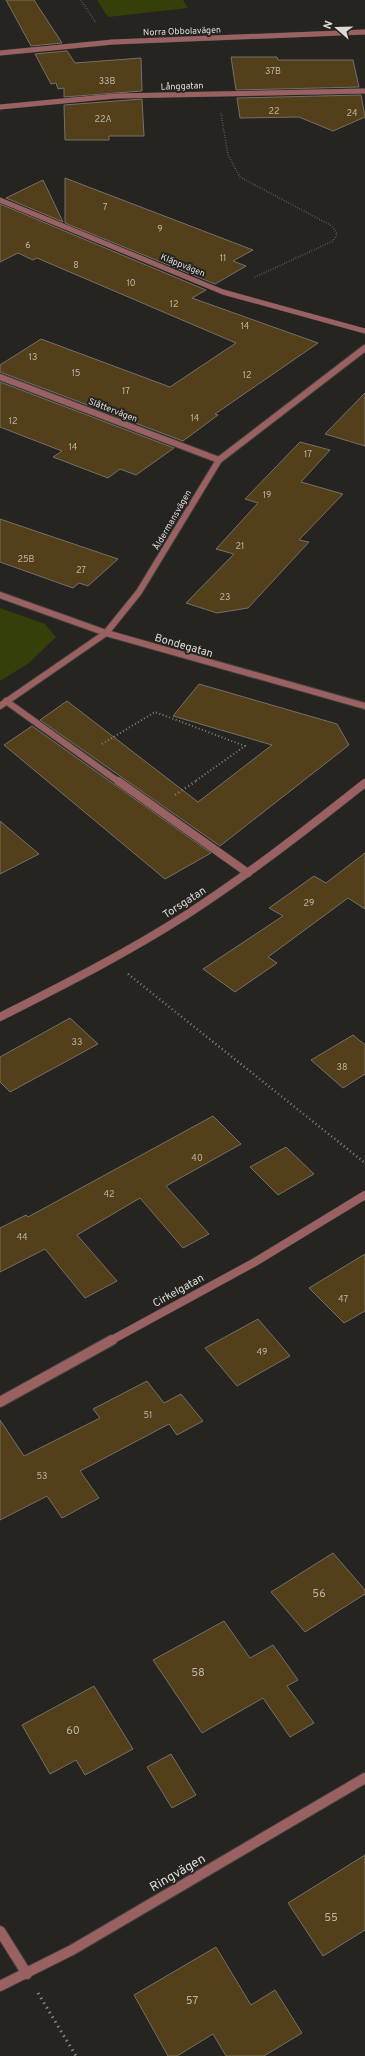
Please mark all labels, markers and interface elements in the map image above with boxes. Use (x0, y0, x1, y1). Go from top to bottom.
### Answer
north arrow (317, 8, 357, 48)
text: N (321, 19, 336, 31)
street label: Norra Obbolavägen (143, 25, 221, 38)
house number: 37B (265, 66, 281, 77)
house number: 33B (99, 76, 115, 87)
street label: Långgatan (160, 80, 204, 93)
house number: 22 (268, 106, 280, 117)
house number: 24 (346, 108, 358, 119)
house number: 22A (94, 114, 112, 125)
house number: 7 (103, 202, 108, 213)
house number: 9 (157, 224, 163, 235)
house number: 6 (25, 240, 31, 251)
street label: Kläppvägen (159, 252, 207, 279)
house number: 11 (220, 253, 226, 264)
house number: 8 (73, 260, 79, 271)
house number: 10 (126, 278, 136, 289)
house number: 12 (170, 299, 178, 310)
house number: 14 (241, 321, 250, 332)
house number: 13 (29, 352, 37, 363)
house number: 15 (72, 368, 80, 379)
house number: 12 (243, 370, 251, 381)
house number: 17 (122, 386, 130, 397)
street label: Slåttervägen (87, 396, 139, 425)
house number: 14 (191, 413, 200, 424)
house number: 12 (9, 416, 17, 427)
house number: 14 (69, 442, 78, 453)
house number: 17 (304, 449, 312, 460)
street label: Åldermansvägen (151, 488, 194, 552)
house number: 19 (263, 490, 271, 501)
house number: 21 (236, 541, 244, 552)
house number: 25B (17, 554, 35, 565)
house number: 27 (76, 565, 86, 576)
house number: 23 (220, 592, 230, 603)
street label: Bondegatan (153, 631, 215, 661)
street label: Torsgatan (160, 884, 209, 922)
house number: 29 (304, 898, 314, 909)
house number: 33 (72, 1037, 82, 1048)
house number: 38 (337, 1062, 347, 1073)
house number: 40 (191, 1153, 203, 1164)
house number: 42 (103, 1189, 115, 1200)
house number: 44 (16, 1232, 28, 1243)
street label: Cirkelgatan (150, 1271, 207, 1311)
house number: 47 (338, 1294, 348, 1305)
house number: 49 (257, 1347, 267, 1358)
house number: 51 (144, 1410, 152, 1421)
house number: 53 (36, 1471, 48, 1482)
house number: 56 (312, 1587, 326, 1601)
house number: 58 (191, 1666, 205, 1680)
house number: 60 (66, 1724, 80, 1738)
street label: Ringvägen (147, 1851, 209, 1896)
house number: 55 (324, 1911, 338, 1925)
house number: 57 (186, 1994, 198, 2008)

